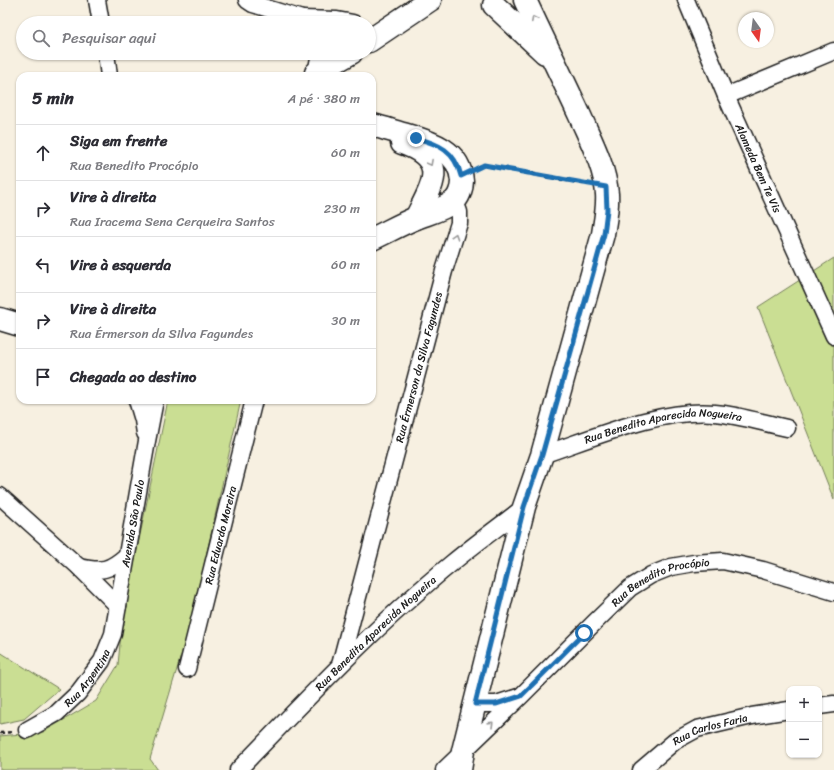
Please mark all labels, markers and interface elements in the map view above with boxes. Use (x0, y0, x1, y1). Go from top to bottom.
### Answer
north arrow (738, 12, 774, 48)
one-way arrow (531, 15, 539, 23)
search box (16, 16, 376, 60)
text: Pesquisar aqui (62, 25, 156, 51)
icon: search (30, 27, 52, 49)
text: 5 min (32, 83, 74, 113)
text: A pé · 380 m (288, 87, 360, 110)
street label: Alameda Bem Te Vis (729, 120, 787, 217)
text: Siga em frente (70, 128, 167, 154)
route end (407, 129, 425, 147)
text: 60 m (331, 141, 360, 164)
icon: ahead (32, 142, 54, 164)
text: Rua Benedito Procópio (70, 154, 198, 177)
one-way arrow (425, 159, 433, 166)
text: Vire à direita (70, 184, 156, 210)
text: 230 m (324, 197, 360, 220)
icon: right (32, 198, 54, 220)
text: Rua Iracema Sena Cerqueira Santos (70, 210, 275, 233)
one-way arrow (450, 233, 459, 240)
text: Vire à esquerda (70, 252, 171, 278)
text: 60 m (331, 253, 360, 276)
icon: left (32, 254, 54, 276)
street label: Rua Érmerson da Silva Fagundes (390, 289, 448, 445)
text: Vire à direita (70, 296, 156, 322)
text: 30 m (331, 309, 360, 332)
icon: right (32, 310, 54, 332)
text: Rua Érmerson da Silva Fagundes (70, 322, 253, 345)
text: Chegada ao destino (70, 364, 196, 390)
icon: arrive (32, 366, 54, 388)
street label: Rua Benedito Aparecida Nogueira (582, 403, 744, 449)
street label: Avenida São Paulo (116, 478, 150, 570)
street label: Rua Eduardo Moreira (199, 484, 242, 586)
street label: Rua Benedito Procópio (607, 553, 711, 612)
street label: Rua Benedita Aparecida Nogueira (310, 571, 441, 696)
route start (575, 624, 593, 642)
street label: Rua Argentina (60, 646, 116, 712)
map controls (786, 686, 822, 758)
button: + (786, 686, 822, 722)
street label: Rua Carlos Faria (669, 708, 750, 751)
one-way arrow (486, 722, 494, 729)
button: − (786, 722, 822, 758)

